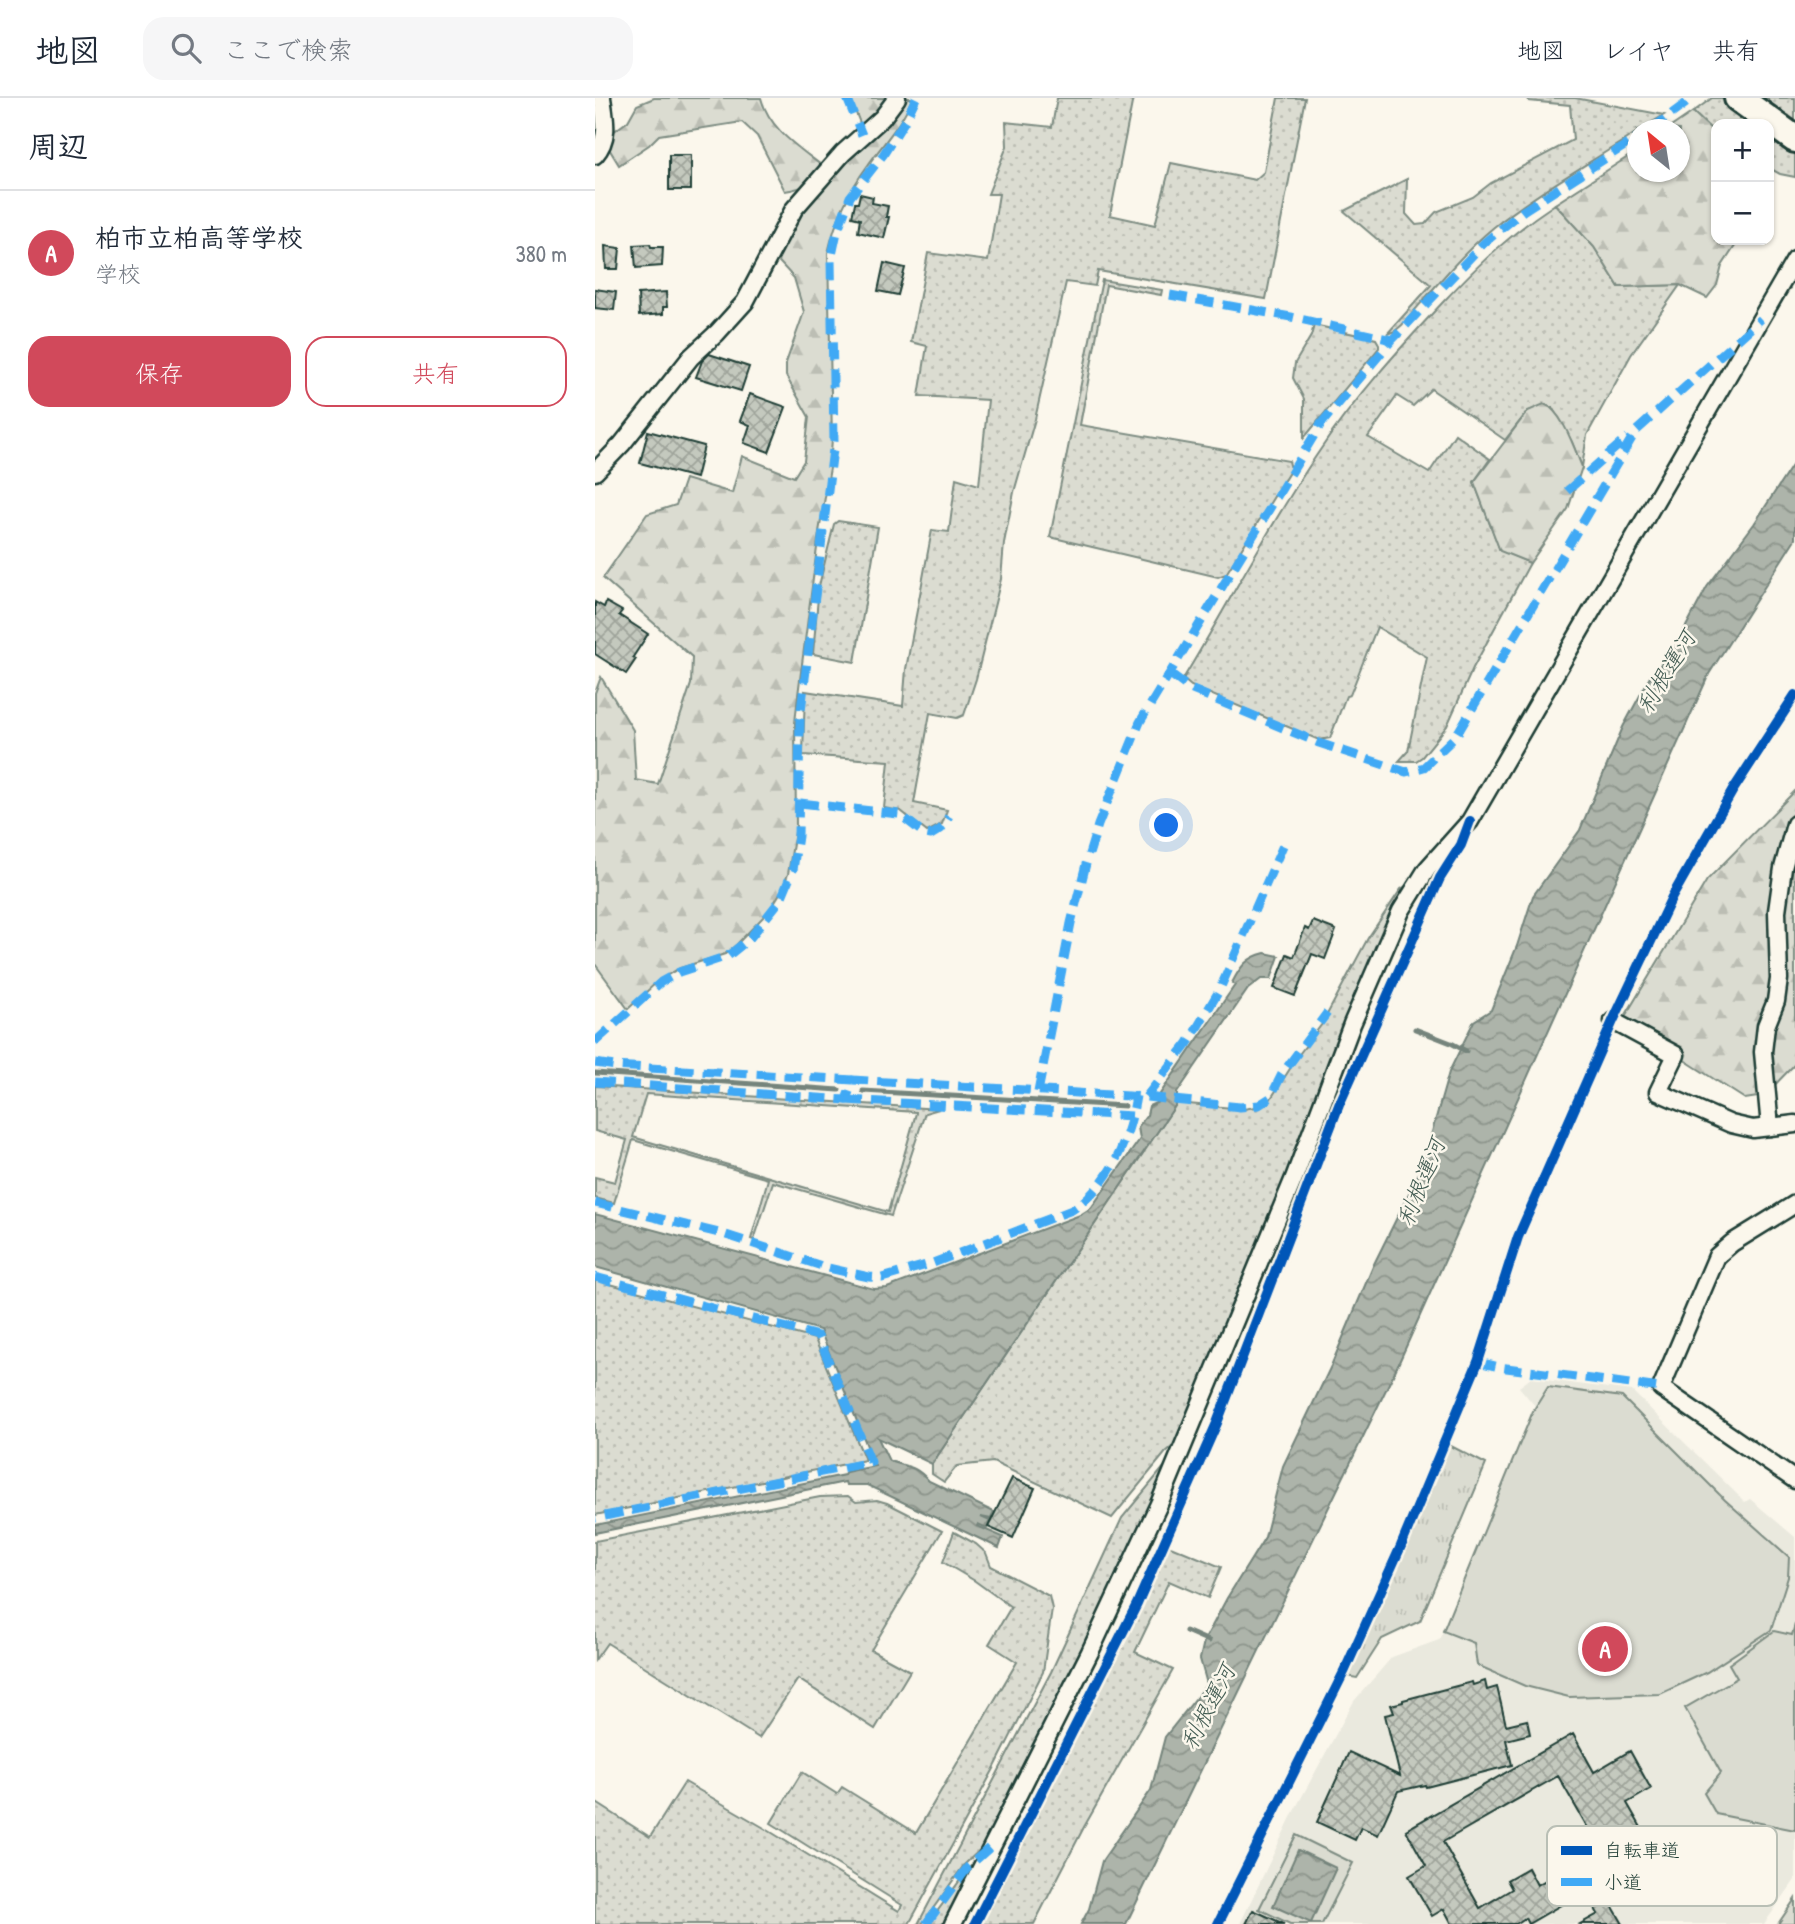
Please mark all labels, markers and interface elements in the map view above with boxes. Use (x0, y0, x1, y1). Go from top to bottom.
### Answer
search box (143, 17, 633, 80)
text: 地図 (35, 28, 101, 72)
icon: search (167, 29, 205, 67)
text: ここで検索 (223, 32, 353, 67)
text: 地図 (1517, 34, 1565, 66)
text: レイヤ (1603, 34, 1674, 66)
text: 共有 (1712, 34, 1760, 66)
north arrow (1627, 119, 1690, 182)
map controls (1711, 119, 1774, 245)
button: + (1711, 119, 1774, 182)
text: 周辺 (28, 126, 88, 166)
button: − (1711, 182, 1774, 245)
text: 柏市立柏高等学校 (95, 220, 303, 255)
text: A (45, 238, 57, 269)
text: 380 m (516, 238, 567, 269)
text: 学校 (95, 258, 141, 289)
button: 保存 (28, 336, 291, 407)
button: 共有 (305, 336, 567, 407)
water label: 利根運河 (1629, 622, 1704, 719)
your location (1149, 808, 1183, 842)
water label: 利根運河 (1389, 1131, 1453, 1230)
pin: A (1582, 1623, 1628, 1675)
water label: 利根運河 (1173, 1656, 1244, 1755)
legend (1547, 1826, 1777, 1906)
text: 自転車道 (1604, 1837, 1680, 1863)
text: 小道 (1604, 1869, 1642, 1895)

